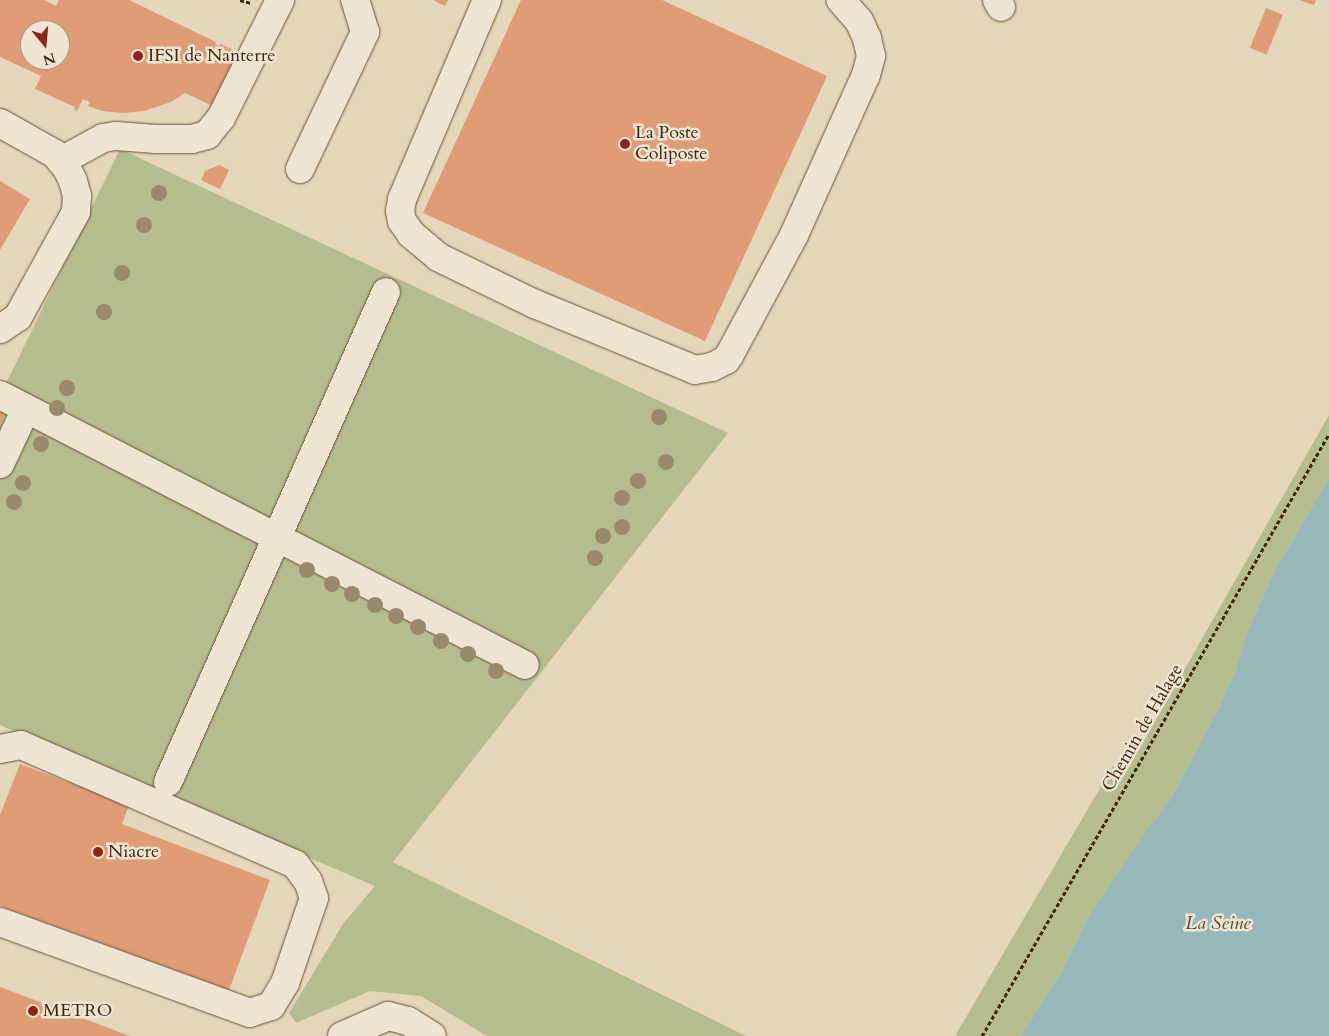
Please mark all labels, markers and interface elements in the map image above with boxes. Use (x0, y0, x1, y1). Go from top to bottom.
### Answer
north arrow (20, 20, 70, 70)
place label: IFSI de Nanterre (148, 45, 276, 67)
text: N (41, 48, 58, 70)
marker: IFSI de Nanterre (132, 50, 144, 62)
place label: La Poste Coliposte (635, 123, 707, 166)
marker: La Poste Coliposte (619, 138, 631, 150)
street label: Chemin de Halage (1098, 661, 1188, 795)
place label: Niacre (108, 841, 159, 863)
marker: Niacre (92, 846, 104, 858)
water label: La Seine (1185, 913, 1251, 935)
place label: METRO (43, 1000, 112, 1022)
marker: METRO (27, 1005, 39, 1017)

